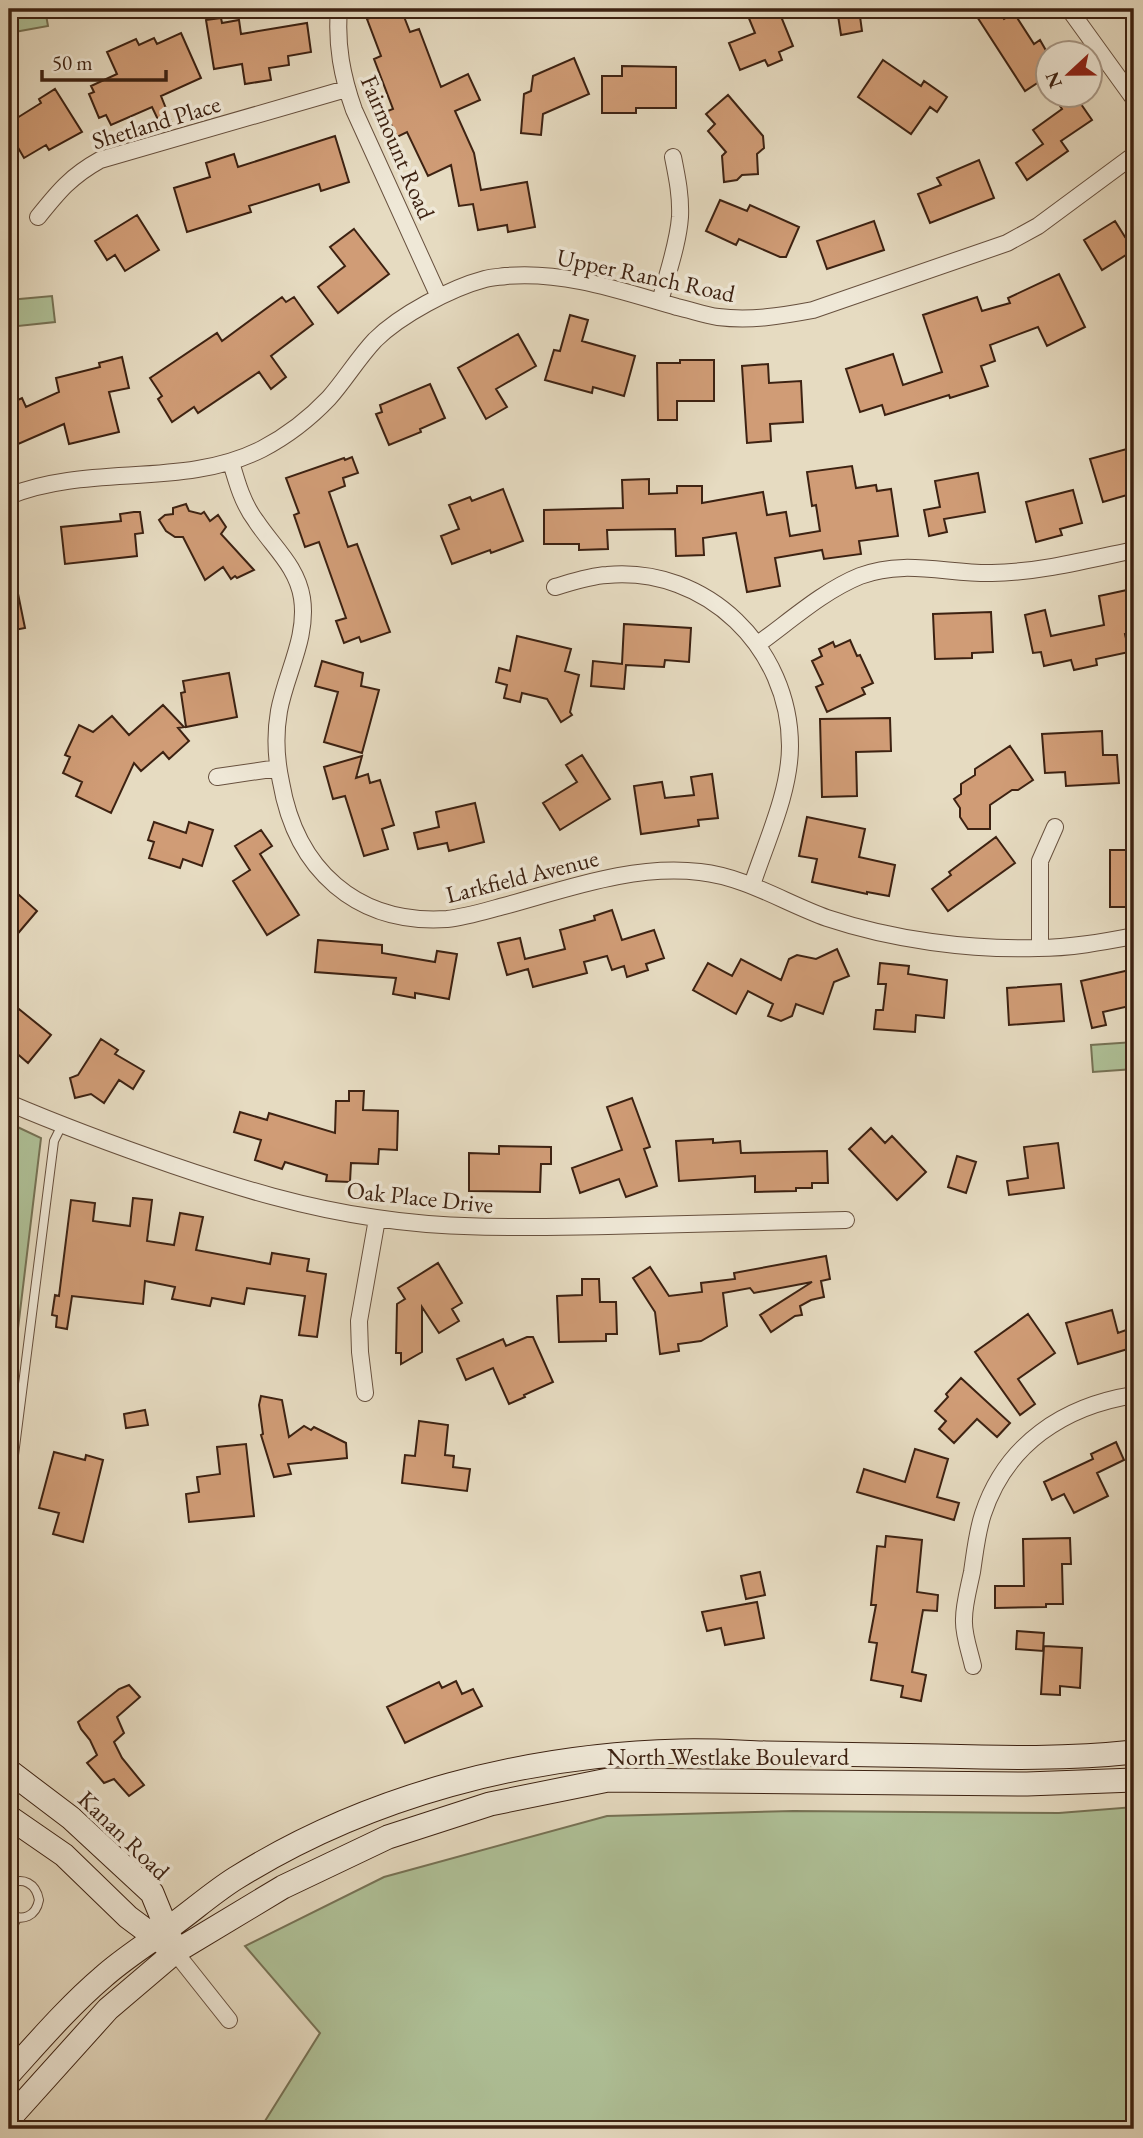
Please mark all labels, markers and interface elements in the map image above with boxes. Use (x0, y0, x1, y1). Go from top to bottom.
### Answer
scale bar (42, 38, 166, 82)
north arrow (1034, 38, 1104, 108)
text: 50 m (52, 49, 93, 76)
text: N (1039, 68, 1068, 92)
street label: Fairmount Road (354, 70, 443, 224)
street label: Shetland Place (88, 88, 224, 156)
street label: Upper Ranch Road (554, 241, 739, 309)
street label: Larkfield Avenue (442, 842, 602, 910)
street label: Oak Place Drive (345, 1174, 495, 1220)
street label: North Westlake Boulevard (607, 1741, 850, 1772)
street label: Kanan Road (72, 1784, 177, 1887)

